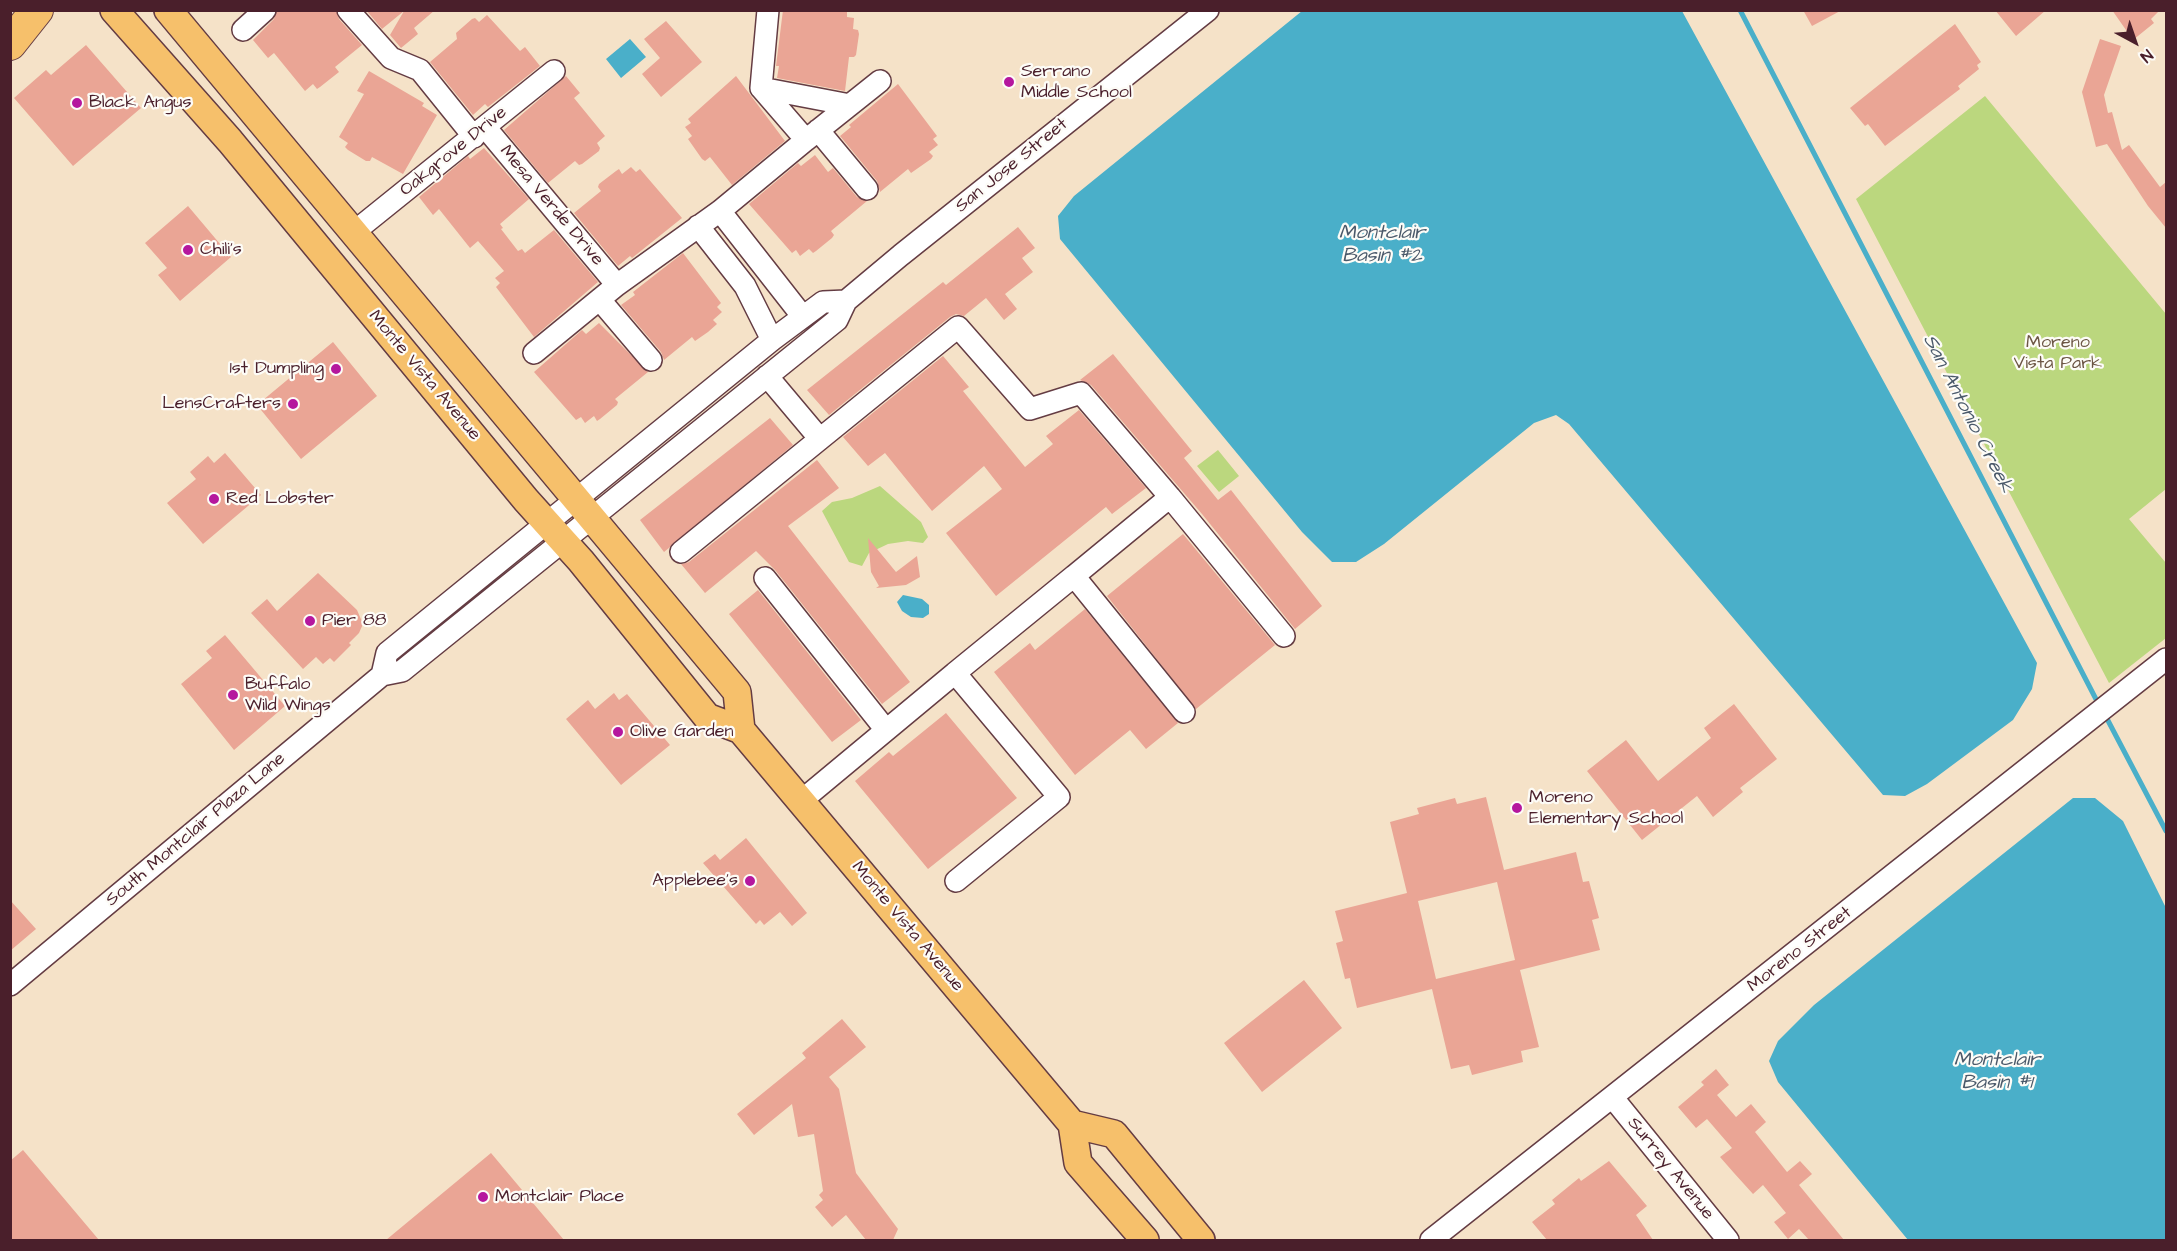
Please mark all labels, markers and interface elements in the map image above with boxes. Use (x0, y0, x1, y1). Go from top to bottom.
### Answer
north arrow (2105, 12, 2165, 72)
text: N (2136, 44, 2157, 67)
place label: Serrano Middle School (1021, 61, 1132, 104)
marker: Serrano Middle School (1002, 75, 1016, 89)
place label: Black Angus (89, 92, 191, 114)
marker: Black Angus (70, 96, 84, 110)
street label: Oakgrove Drive (396, 102, 512, 202)
street label: San Jose Street (952, 114, 1072, 218)
street label: Mesa Verde Drive (494, 141, 608, 271)
water label: Montclair Basin #2 (1339, 222, 1425, 269)
place label: Chili's (200, 239, 242, 261)
marker: Chili's (181, 243, 195, 257)
street label: Monte Vista Avenue (363, 306, 485, 446)
water label: San Antonio Creek (1917, 331, 2017, 497)
park label: Moreno Vista Park (2014, 332, 2102, 374)
place label: 1st Dumpling (230, 358, 324, 380)
marker: 1st Dumpling (329, 362, 343, 376)
place label: LensCrafters (162, 393, 281, 415)
marker: LensCrafters (286, 397, 300, 411)
place label: Red Lobster (226, 488, 334, 510)
marker: Red Lobster (207, 492, 221, 506)
place label: Pier 88 (322, 610, 386, 632)
marker: Pier 88 (303, 614, 317, 628)
place label: Buffalo Wild Wings (245, 674, 331, 716)
marker: Buffalo Wild Wings (226, 688, 240, 702)
place label: Olive Garden (630, 721, 733, 743)
marker: Olive Garden (611, 725, 625, 739)
street label: South Montclair Plaza Lane (102, 748, 290, 912)
place label: Moreno Elementary School (1529, 787, 1683, 830)
marker: Moreno Elementary School (1510, 801, 1524, 815)
street label: Monte Vista Avenue (846, 857, 968, 997)
place label: Applebee's (652, 870, 738, 892)
marker: Applebee's (743, 874, 757, 888)
street label: Moreno Street (1743, 903, 1857, 997)
water label: Montclair Basin #1 (1954, 1049, 2040, 1096)
street label: Surrey Avenue (1622, 1113, 1718, 1225)
place label: Montclair Place (495, 1186, 624, 1208)
marker: Montclair Place (476, 1190, 490, 1204)

